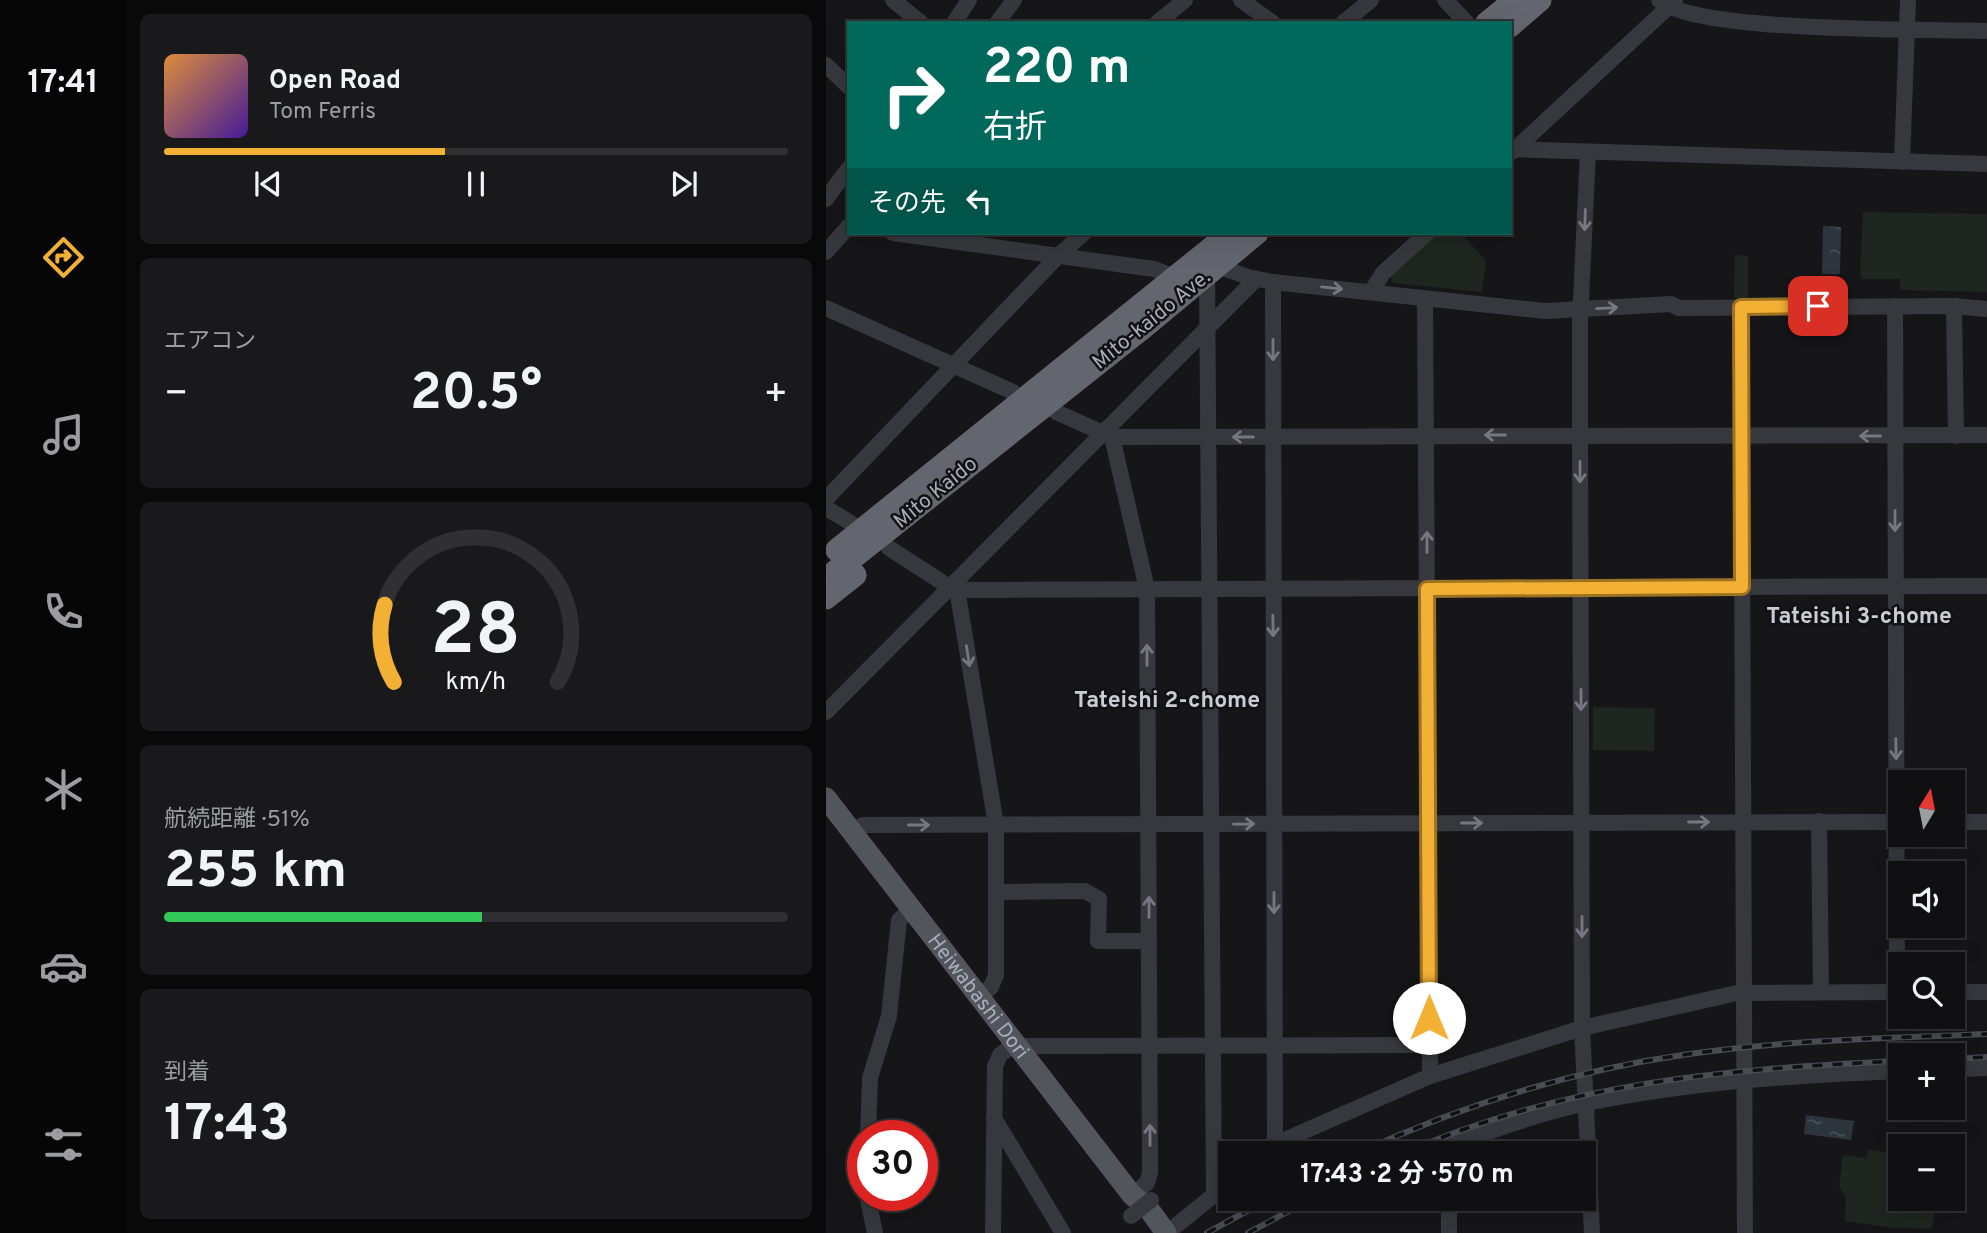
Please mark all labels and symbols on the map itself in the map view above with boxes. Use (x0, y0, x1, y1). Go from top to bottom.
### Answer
one-way arrow (1578, 208, 1591, 231)
street label: Mito-kaido Ave. (1087, 264, 1217, 376)
pin (1788, 276, 1848, 336)
one-way arrow (1320, 282, 1343, 295)
one-way arrow (1595, 301, 1618, 314)
one-way arrow (1266, 338, 1280, 361)
one-way arrow (1484, 428, 1507, 442)
one-way arrow (1859, 429, 1882, 443)
one-way arrow (1232, 430, 1255, 443)
street label: Mito Kaido (889, 451, 983, 535)
one-way arrow (1573, 460, 1587, 483)
one-way arrow (1888, 509, 1902, 532)
one-way arrow (1420, 531, 1434, 554)
district label: Tateishi 3-chome (1766, 603, 1952, 632)
one-way arrow (1266, 615, 1280, 638)
one-way arrow (962, 644, 975, 667)
one-way arrow (1140, 644, 1154, 667)
district label: Tateishi 2-chome (1074, 687, 1260, 716)
one-way arrow (1574, 688, 1588, 711)
one-way arrow (1889, 737, 1903, 760)
north arrow (1888, 770, 1965, 847)
one-way arrow (1460, 816, 1483, 830)
one-way arrow (1688, 816, 1711, 829)
one-way arrow (1233, 817, 1256, 831)
one-way arrow (907, 818, 930, 832)
one-way arrow (1267, 891, 1281, 914)
one-way arrow (1142, 896, 1156, 919)
one-way arrow (1575, 915, 1589, 938)
street label: Heiwabashi Dori (920, 929, 1034, 1065)
position arrow (1392, 981, 1466, 1055)
speed limit sign: 30 (847, 1120, 938, 1211)
one-way arrow (1143, 1123, 1157, 1146)

